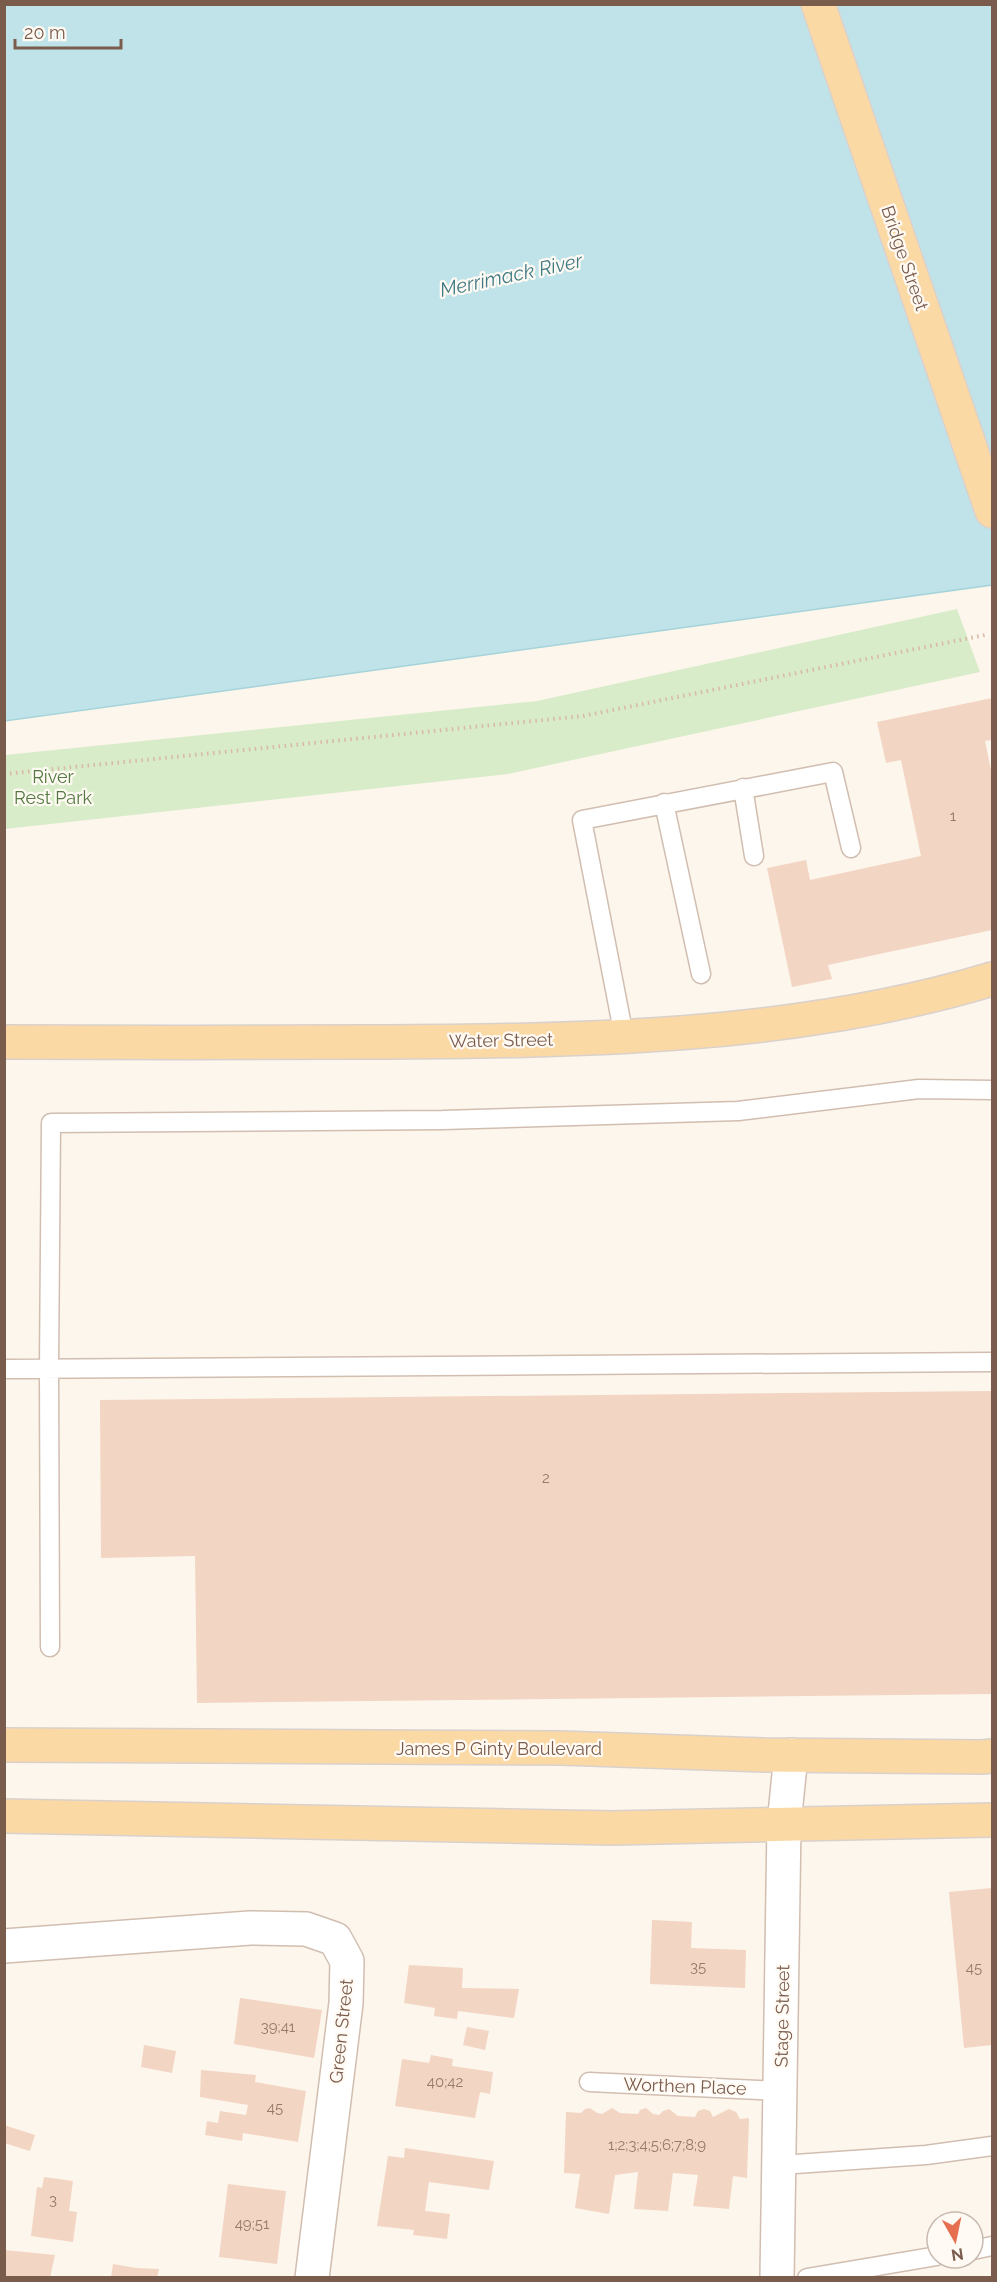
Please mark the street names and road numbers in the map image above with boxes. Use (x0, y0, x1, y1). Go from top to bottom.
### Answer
street label: Bridge Street (877, 203, 933, 313)
street label: Water Street (449, 1029, 553, 1051)
street label: James P Ginty Boulevard (396, 1738, 602, 1759)
street label: Stage Street (771, 1964, 793, 2068)
street label: Green Street (325, 1978, 357, 2084)
street label: Worthen Place (623, 2073, 747, 2099)

